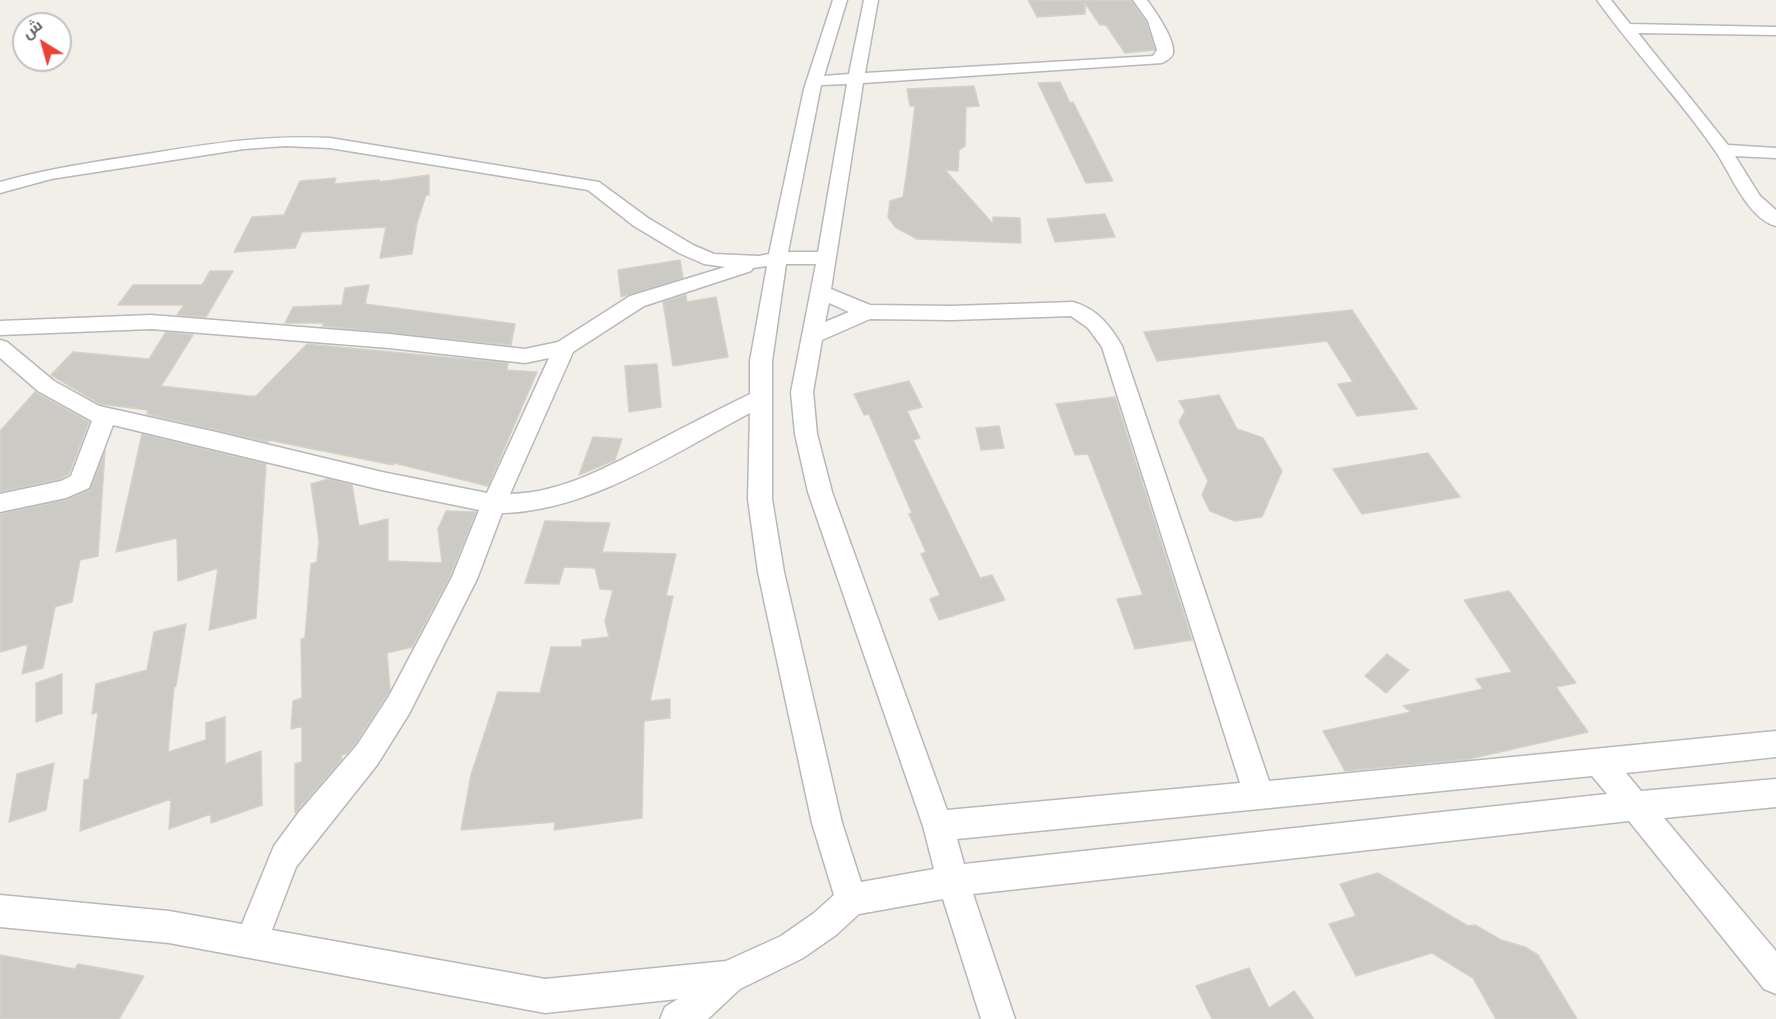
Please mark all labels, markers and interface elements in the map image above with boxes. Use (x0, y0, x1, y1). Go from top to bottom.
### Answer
north arrow (12, 12, 72, 72)
text: ش (19, 16, 45, 42)

